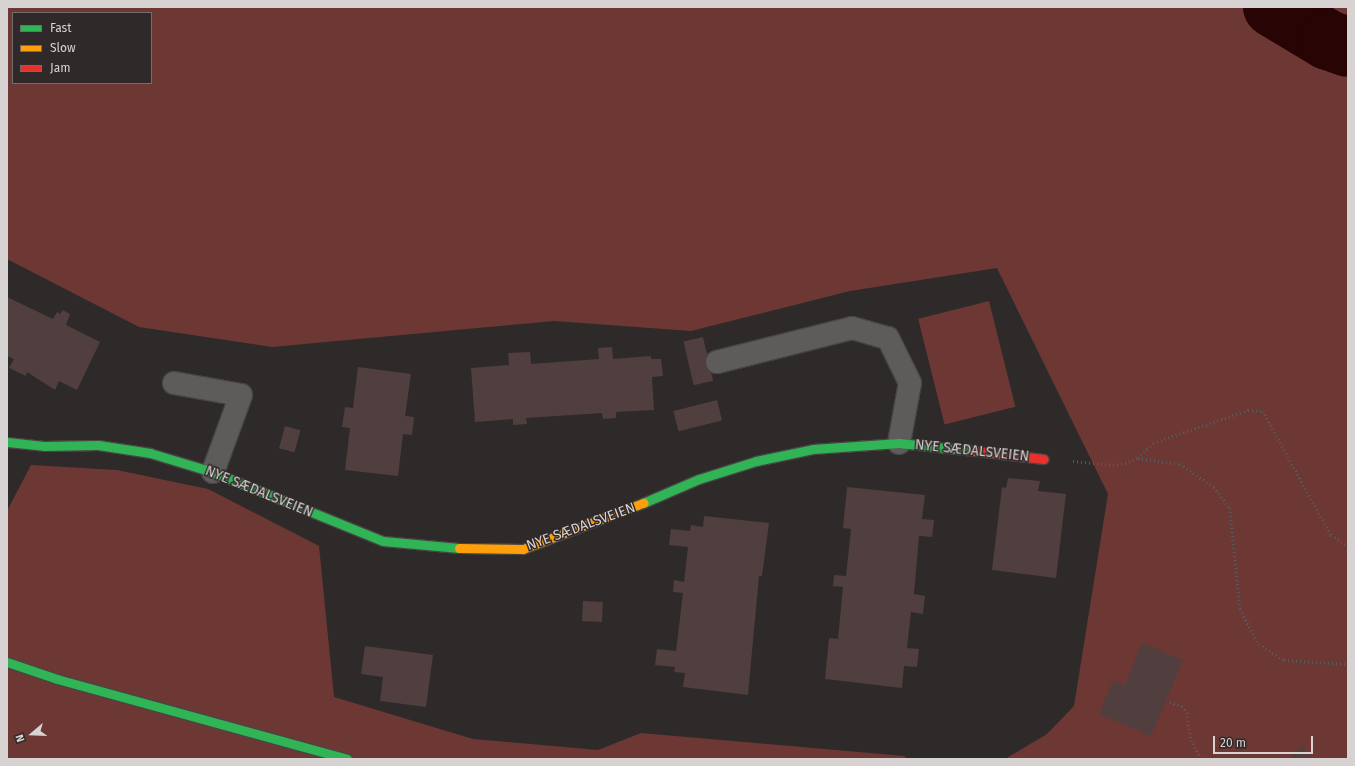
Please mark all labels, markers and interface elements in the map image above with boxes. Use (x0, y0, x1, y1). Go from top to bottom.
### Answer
legend (12, 12, 152, 84)
text: Fast (50, 21, 72, 35)
text: Slow (50, 41, 76, 55)
text: Jam (50, 61, 70, 75)
street label: NYE SÆDALSVEIEN (914, 437, 1030, 465)
street label: NYE SÆDALSVEIEN (203, 463, 315, 521)
street label: NYE SÆDALSVEIEN (524, 499, 638, 555)
north arrow (12, 714, 52, 754)
scale bar (1215, 728, 1315, 754)
text: N (13, 733, 28, 744)
text: 20 m (1220, 736, 1246, 750)

